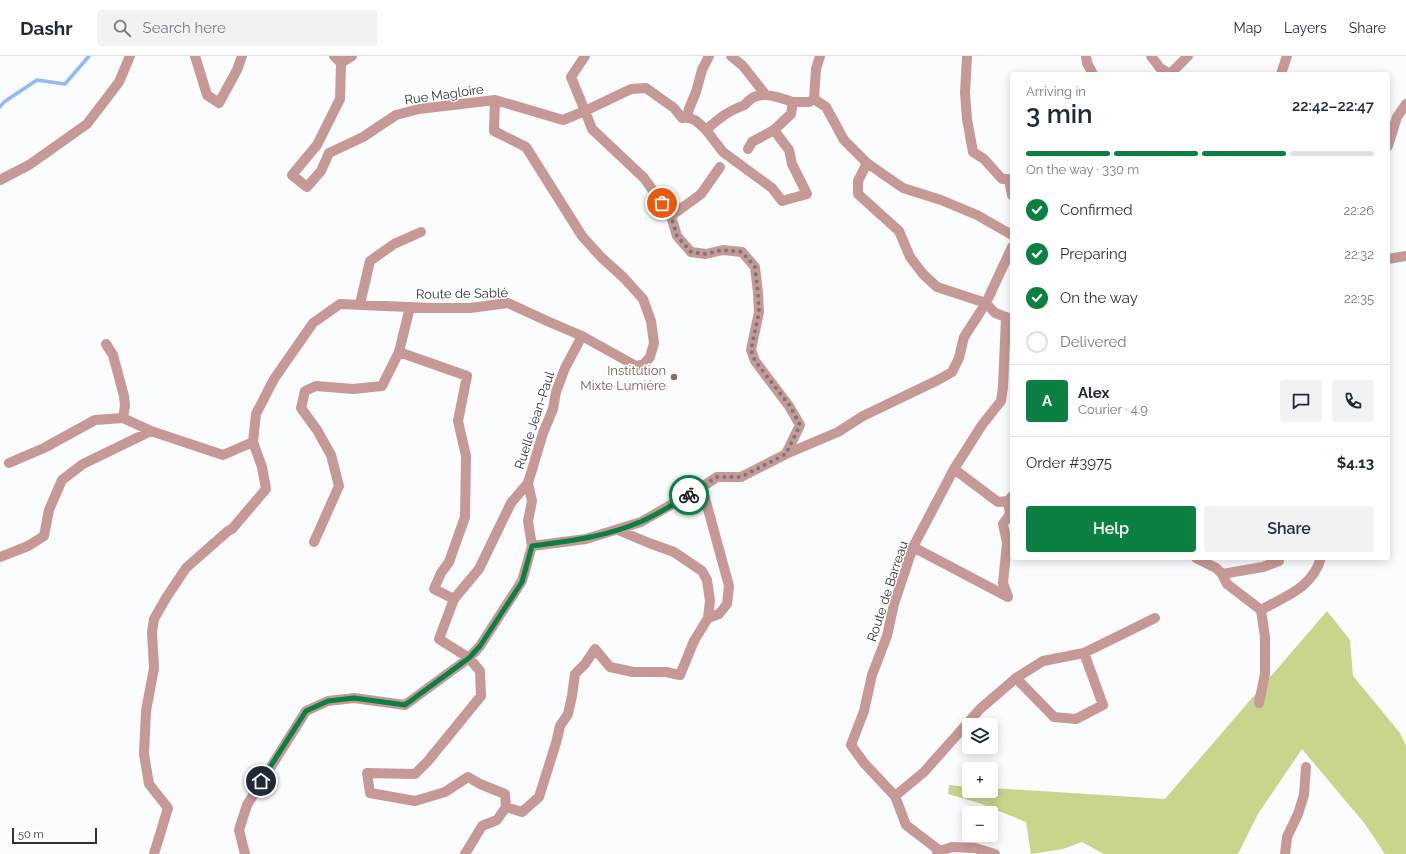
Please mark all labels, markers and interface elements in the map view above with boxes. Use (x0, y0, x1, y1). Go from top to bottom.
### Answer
search box (97, 10, 377, 46)
text: Dashr (20, 17, 73, 39)
icon: search (111, 17, 133, 39)
text: Search here (143, 19, 226, 37)
text: Map (1234, 20, 1262, 36)
text: Layers (1284, 20, 1327, 36)
text: Share (1349, 20, 1386, 36)
street label: Rue Magloire (404, 81, 485, 107)
text: Arriving in (1026, 84, 1086, 99)
text: 22:42–22:47 (1292, 97, 1374, 115)
text: 3 min (1026, 99, 1093, 129)
text: On the way · 330 m (1026, 162, 1139, 177)
pin (645, 186, 679, 220)
icon: bag (651, 192, 673, 214)
icon: check (1026, 199, 1048, 221)
text: Confirmed (1060, 201, 1133, 219)
text: 22:26 (1343, 203, 1374, 218)
icon: check (1026, 243, 1048, 265)
text: Preparing (1060, 245, 1127, 263)
text: 22:32 (1344, 247, 1374, 262)
street label: Route de Sablé (416, 285, 509, 302)
icon: check (1026, 287, 1048, 309)
text: On the way (1060, 289, 1138, 307)
text: 22:35 (1344, 291, 1374, 306)
text: Delivered (1060, 333, 1127, 351)
place label: Institution Mixte Lumière (580, 363, 666, 393)
street label: Ruelle Jean-Paul (512, 369, 557, 471)
marker: Institution Mixte Lumière (669, 372, 679, 382)
button: chat (1280, 380, 1322, 422)
button: phone (1332, 380, 1374, 422)
text: Alex (1078, 384, 1109, 402)
text: A (1042, 392, 1052, 410)
text: Courier · 4.9 (1078, 402, 1148, 417)
text: Order #3975 (1026, 454, 1112, 472)
text: $4.13 (1337, 454, 1374, 472)
courier (669, 475, 709, 515)
icon: bike (678, 484, 700, 506)
button: Help (1026, 506, 1196, 552)
button: Share (1204, 506, 1374, 552)
street label: Route de Barreau (864, 539, 911, 643)
map controls (962, 718, 998, 842)
button: layers (962, 718, 998, 754)
button: + (962, 762, 998, 798)
pin (244, 764, 278, 798)
icon: home (250, 770, 272, 792)
button: − (962, 806, 998, 842)
scale bar (12, 826, 97, 845)
text: 50 m (18, 828, 44, 841)

